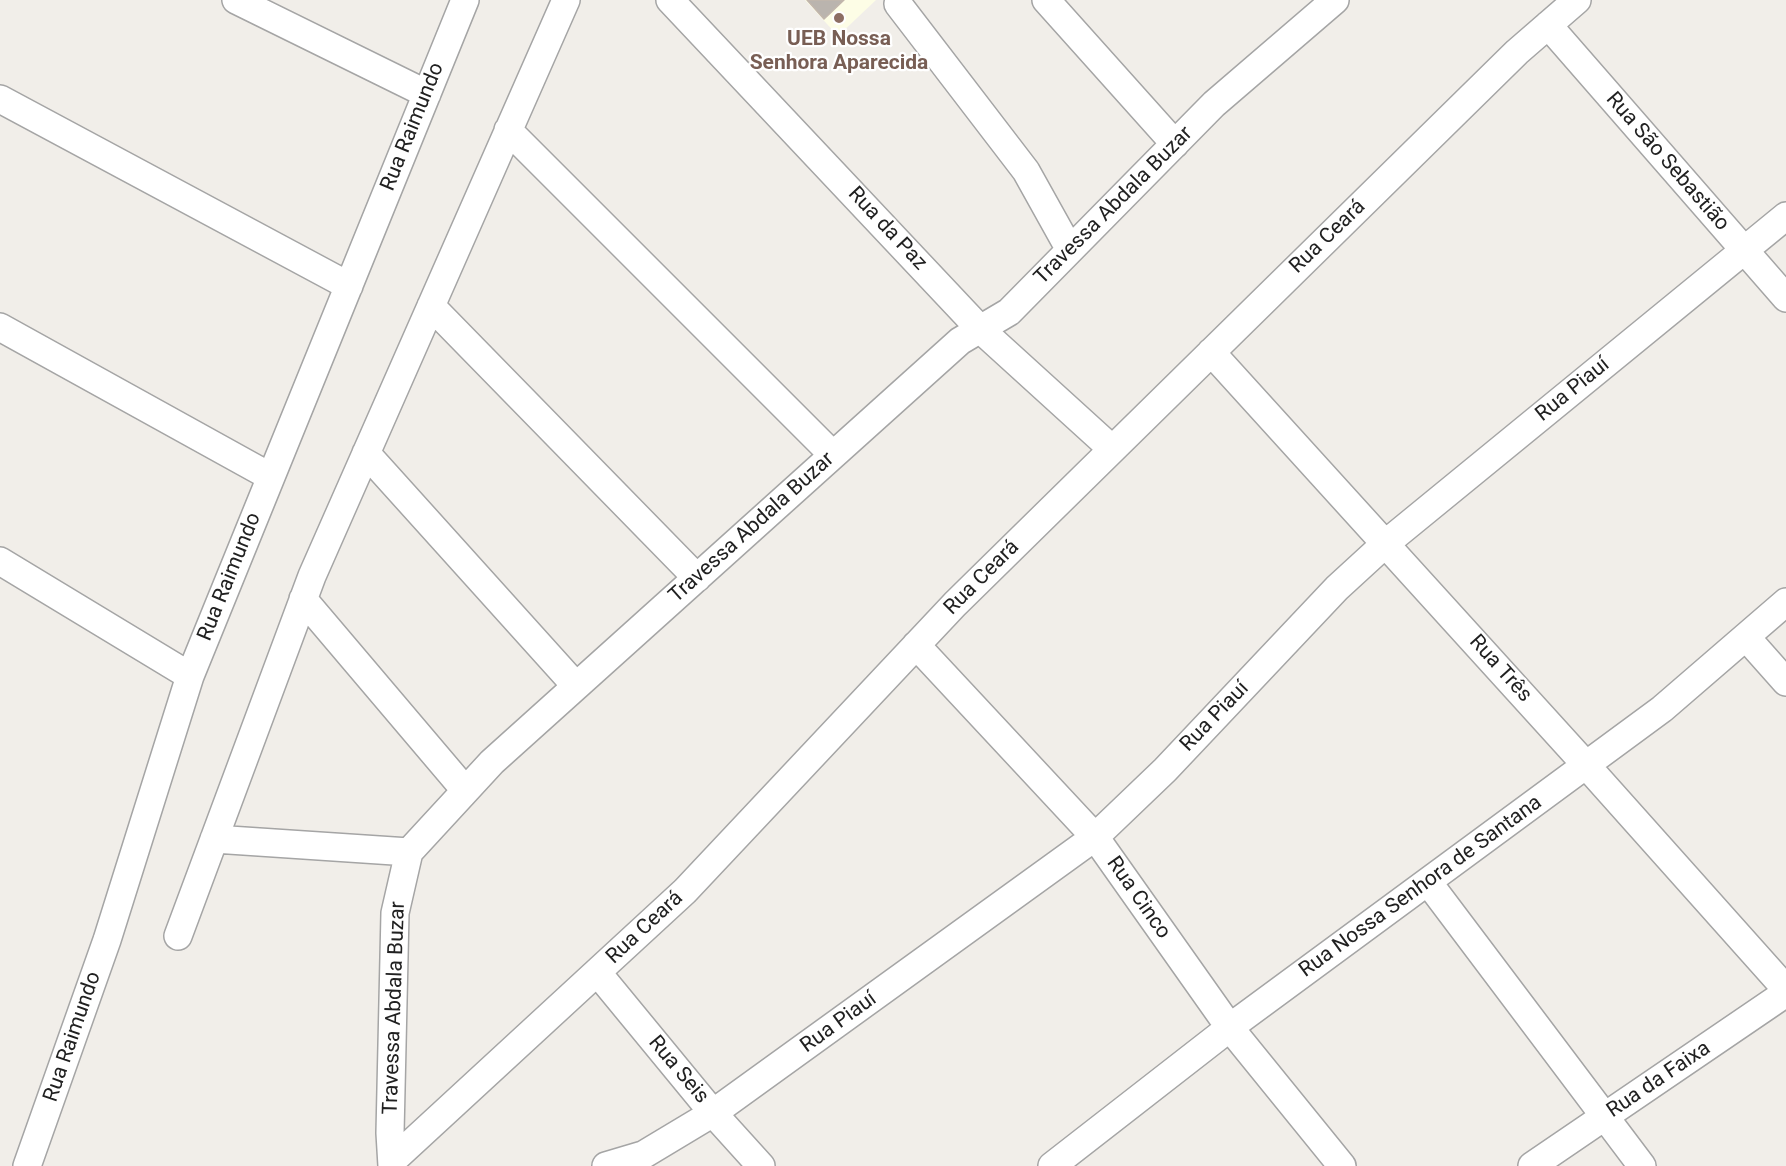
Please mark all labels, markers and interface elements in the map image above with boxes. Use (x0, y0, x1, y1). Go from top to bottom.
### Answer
marker: UEB Nossa Senhora Aparecida (832, 11, 846, 25)
place label: UEB Nossa Senhora Aparecida (750, 27, 928, 77)
street label: Rua Raimundo (376, 59, 450, 195)
street label: Rua São Sebastião (1600, 88, 1734, 236)
street label: Travessa Abdala Buzar (1030, 122, 1198, 290)
street label: Rua da Paz (842, 182, 932, 276)
street label: Rua Ceará (1285, 195, 1371, 279)
street label: Rua Piauí (1531, 353, 1615, 427)
street label: Travessa Abdala Buzar (664, 447, 840, 609)
street label: Rua Raimundo (193, 509, 267, 645)
street label: Rua Ceará (939, 535, 1025, 621)
street label: Rua Três (1463, 630, 1537, 708)
street label: Rua Piauí (1175, 677, 1255, 757)
street label: Rua Nossa Senhora de Santana (1295, 791, 1547, 983)
street label: Rua Cinco (1101, 852, 1175, 944)
street label: Rua Ceará (601, 886, 689, 970)
street label: Travessa Abdala Buzar (379, 901, 411, 1115)
street label: Rua Raimundo (39, 969, 107, 1105)
street label: Rua Piauí (796, 987, 882, 1059)
street label: Rua Seis (642, 1031, 714, 1109)
street label: Rua da Faixa (1603, 1036, 1715, 1124)

